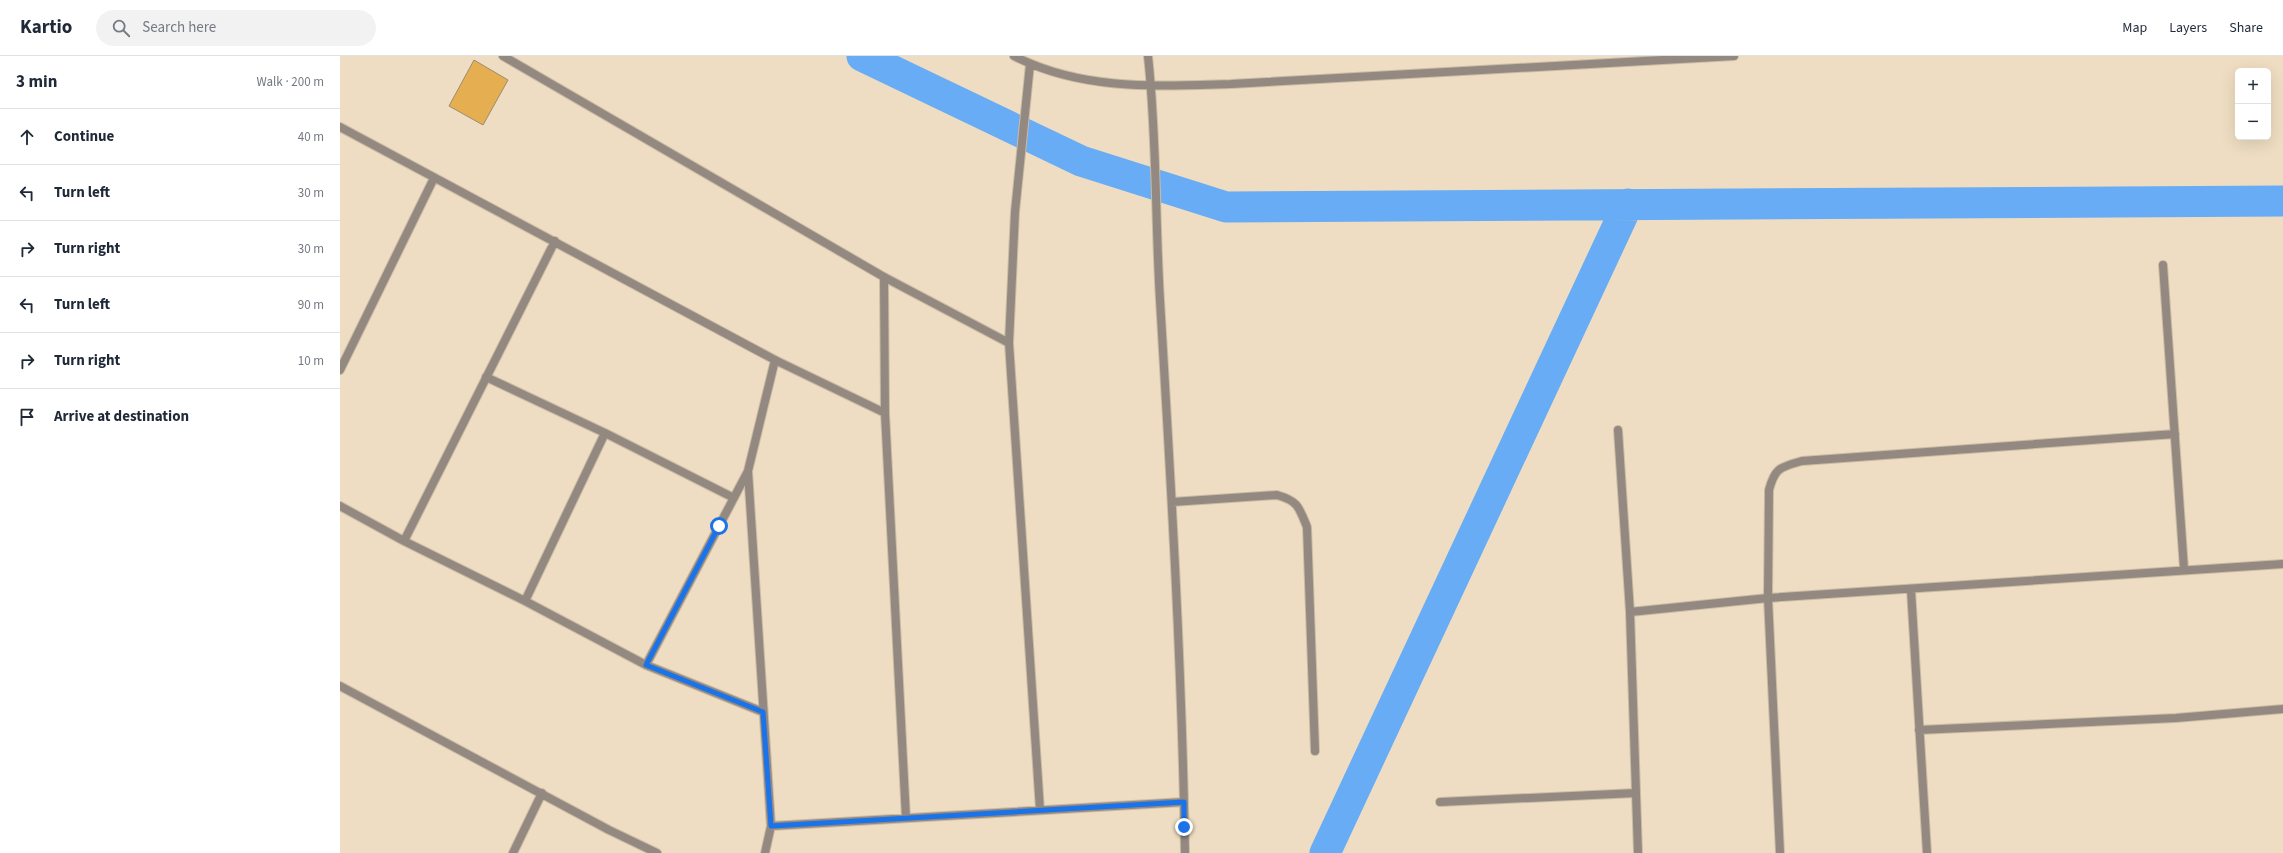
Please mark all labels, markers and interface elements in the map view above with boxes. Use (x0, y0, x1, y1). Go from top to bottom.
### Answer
search box (96, 10, 376, 46)
text: Kartio (20, 14, 72, 41)
icon: search (110, 17, 132, 39)
text: Search here (142, 17, 216, 38)
text: Map (2122, 18, 2147, 38)
text: Layers (2169, 18, 2207, 38)
text: Share (2229, 18, 2263, 38)
map controls (2235, 68, 2271, 140)
button: + (2235, 68, 2271, 104)
text: 3 min (16, 70, 57, 94)
text: Walk · 200 m (256, 73, 324, 91)
button: − (2235, 104, 2271, 140)
icon: ahead (16, 126, 38, 148)
text: Continue (54, 126, 114, 147)
text: 40 m (298, 128, 324, 146)
icon: left (16, 182, 38, 204)
text: Turn left (54, 182, 110, 203)
text: 30 m (298, 184, 324, 202)
icon: right (16, 238, 38, 260)
text: Turn right (54, 238, 120, 259)
text: 30 m (298, 240, 324, 258)
icon: left (16, 294, 38, 316)
text: Turn left (54, 294, 110, 315)
text: 90 m (298, 296, 324, 314)
icon: right (16, 350, 38, 372)
text: Turn right (54, 350, 120, 371)
text: 10 m (298, 352, 324, 370)
icon: arrive (16, 406, 38, 428)
text: Arrive at destination (54, 406, 189, 427)
route start (710, 517, 728, 535)
route end (1175, 818, 1193, 836)

